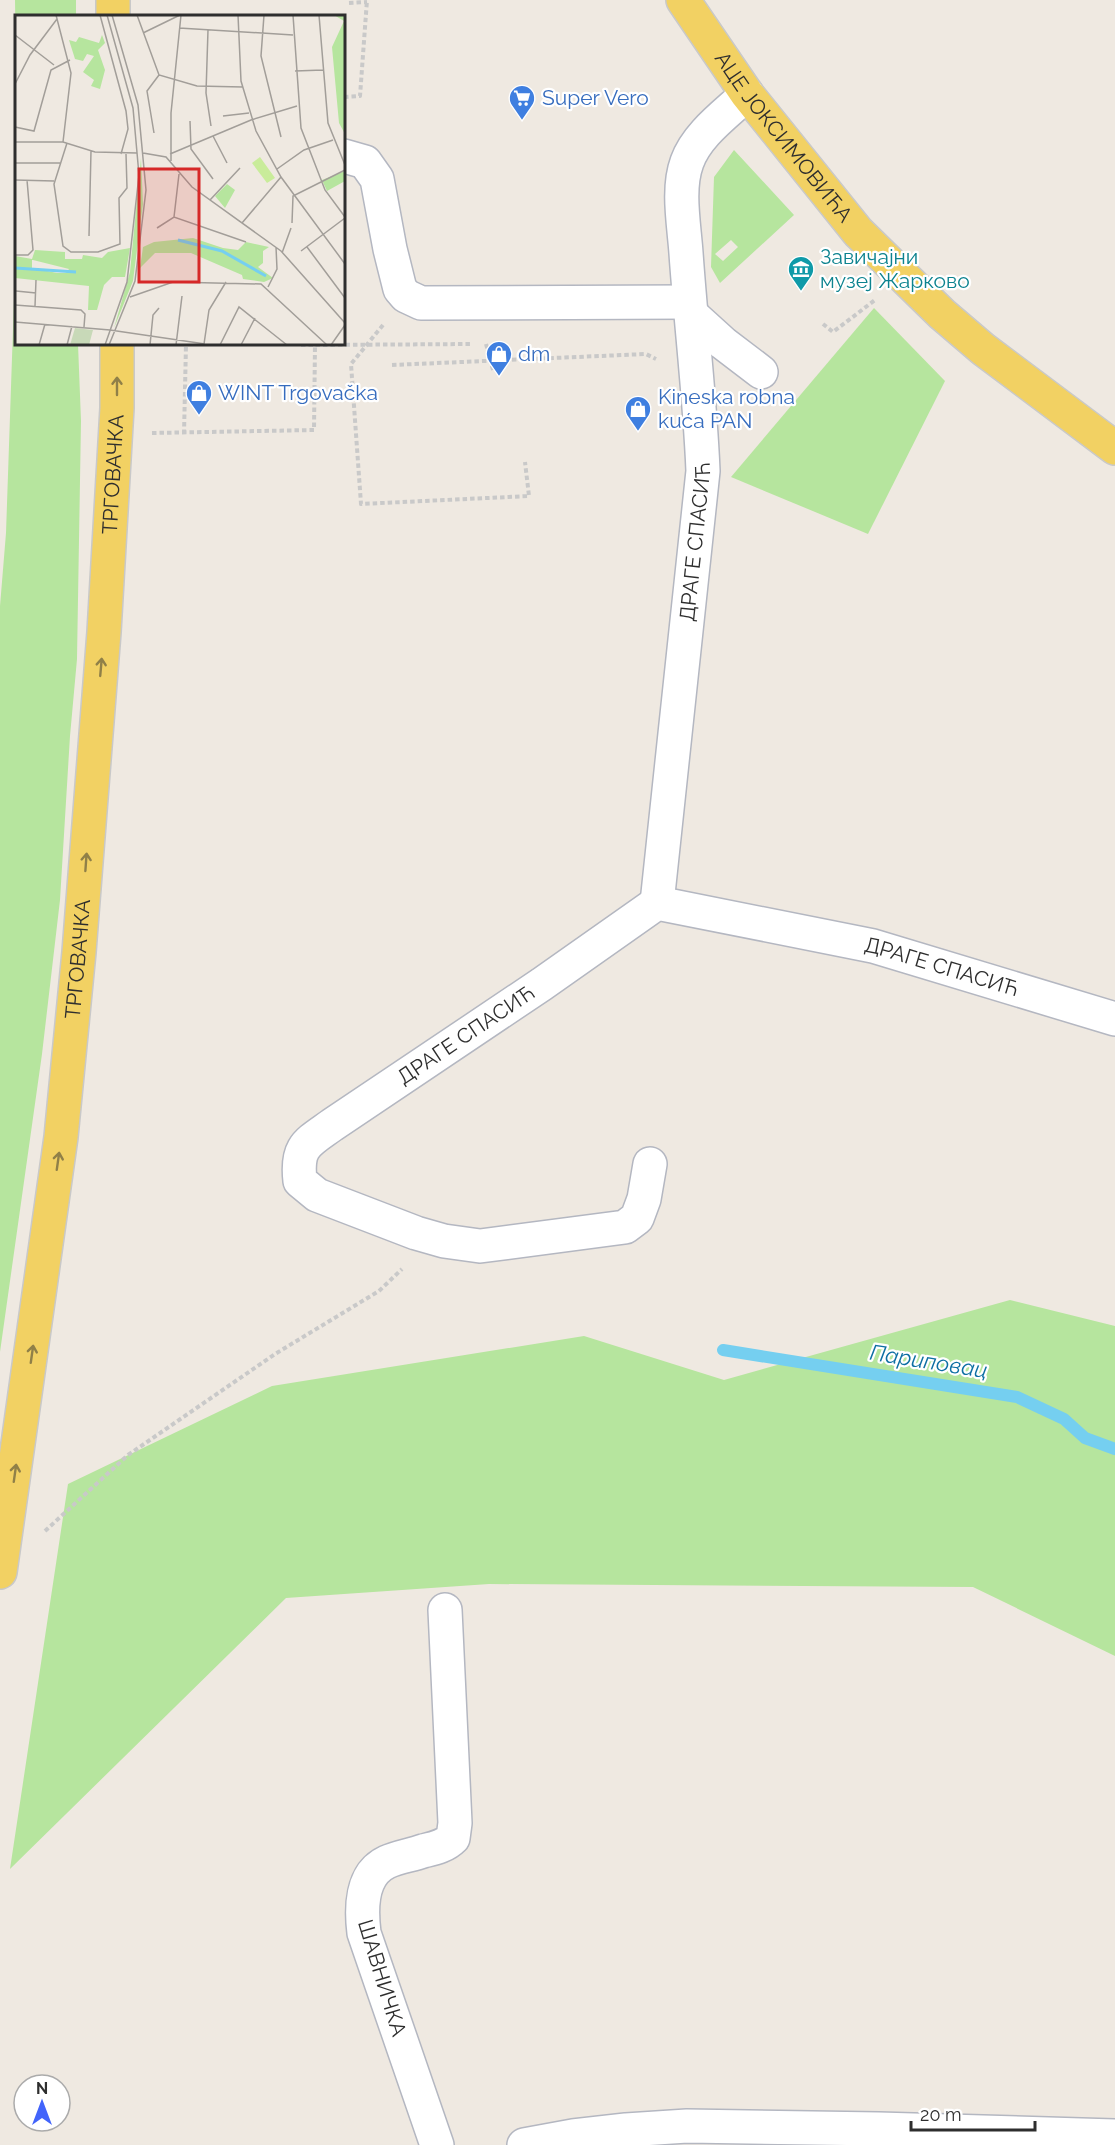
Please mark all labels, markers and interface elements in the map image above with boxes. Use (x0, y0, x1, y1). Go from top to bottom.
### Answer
inset map (15, 15, 345, 345)
street label: АЦЕ ЈОКСИМОВИЋА (710, 47, 858, 227)
supermarket icon: Super Vero (507, 83, 537, 121)
place label: Super Vero (542, 85, 649, 110)
place label: Завичајни музеј Жарково (820, 244, 970, 293)
museum icon: Завичајни музеј Жарково (786, 254, 816, 292)
shop icon: dm (484, 339, 514, 377)
place label: dm (518, 341, 550, 366)
one-way arrow (111, 377, 123, 397)
shop icon: WINT Trgovačka (184, 378, 214, 416)
place label: WINT Trgovačka (218, 380, 378, 405)
place label: Kineska robna kuća PAN (658, 384, 795, 433)
shop icon: Kineska robna kuća PAN (623, 394, 653, 432)
street label: ТРГОВАЧКА (97, 414, 129, 535)
street label: ДРАГЕ СПАСИЋ (674, 462, 715, 623)
one-way arrow (96, 658, 107, 678)
one-way arrow (80, 852, 91, 872)
street label: ТРГОВАЧКА (60, 898, 95, 1020)
street label: ДРАГЕ СПАСИЋ (863, 932, 1022, 1001)
street label: ДРАГЕ СПАСИЋ (392, 980, 539, 1090)
one-way arrow (52, 1151, 63, 1171)
water label: Париповац (868, 1339, 990, 1383)
one-way arrow (26, 1344, 37, 1364)
one-way arrow (9, 1463, 20, 1483)
street label: ШАВНИЧКА (353, 1917, 412, 2039)
north arrow (12, 2073, 72, 2133)
text: N (36, 2079, 48, 2098)
scale bar (911, 2094, 1036, 2132)
text: 20 m (920, 2104, 962, 2125)

